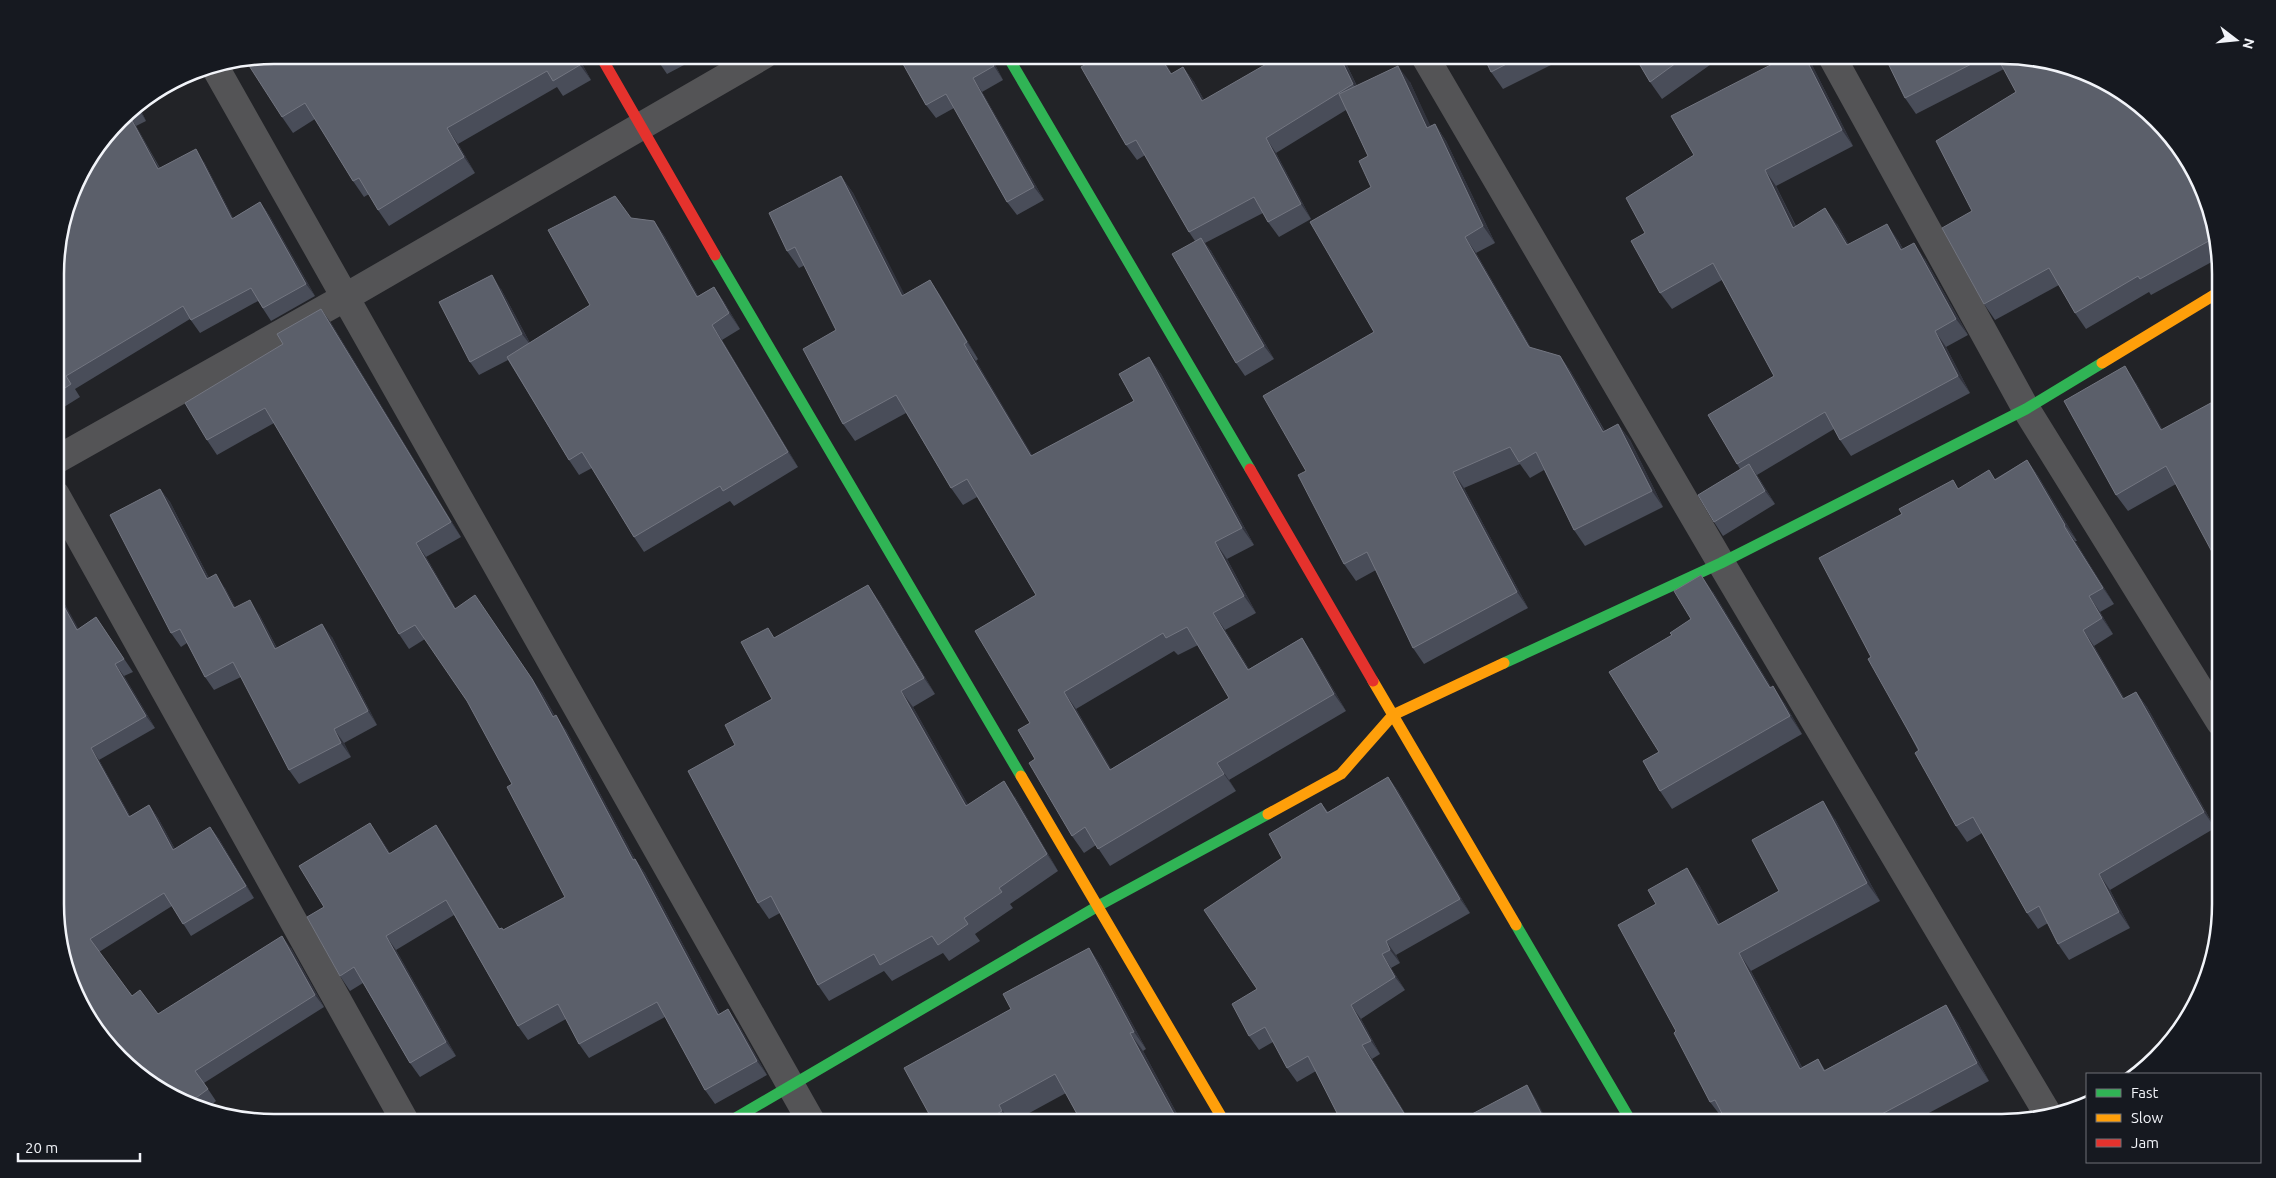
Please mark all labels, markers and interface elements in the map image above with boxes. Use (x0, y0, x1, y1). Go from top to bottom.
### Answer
north arrow (2211, 15, 2261, 65)
text: N (2239, 36, 2258, 51)
legend (2086, 1073, 2261, 1163)
text: Fast (2131, 1084, 2159, 1101)
text: Slow (2131, 1109, 2164, 1126)
scale bar (18, 1130, 140, 1162)
text: Jam (2131, 1134, 2159, 1151)
text: 20 m (25, 1139, 58, 1156)

